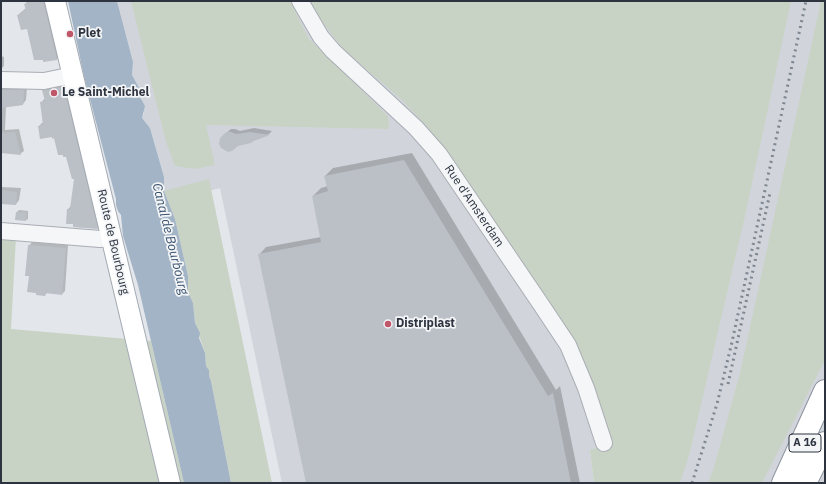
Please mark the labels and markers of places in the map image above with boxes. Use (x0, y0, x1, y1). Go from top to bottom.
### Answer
place label: Plet (78, 27, 101, 41)
marker: Plet (65, 29, 75, 39)
place label: Le Saint-Michel (62, 86, 149, 100)
marker: Le Saint-Michel (49, 88, 59, 98)
place label: Distriplast (396, 317, 455, 331)
marker: Distriplast (383, 319, 393, 329)

